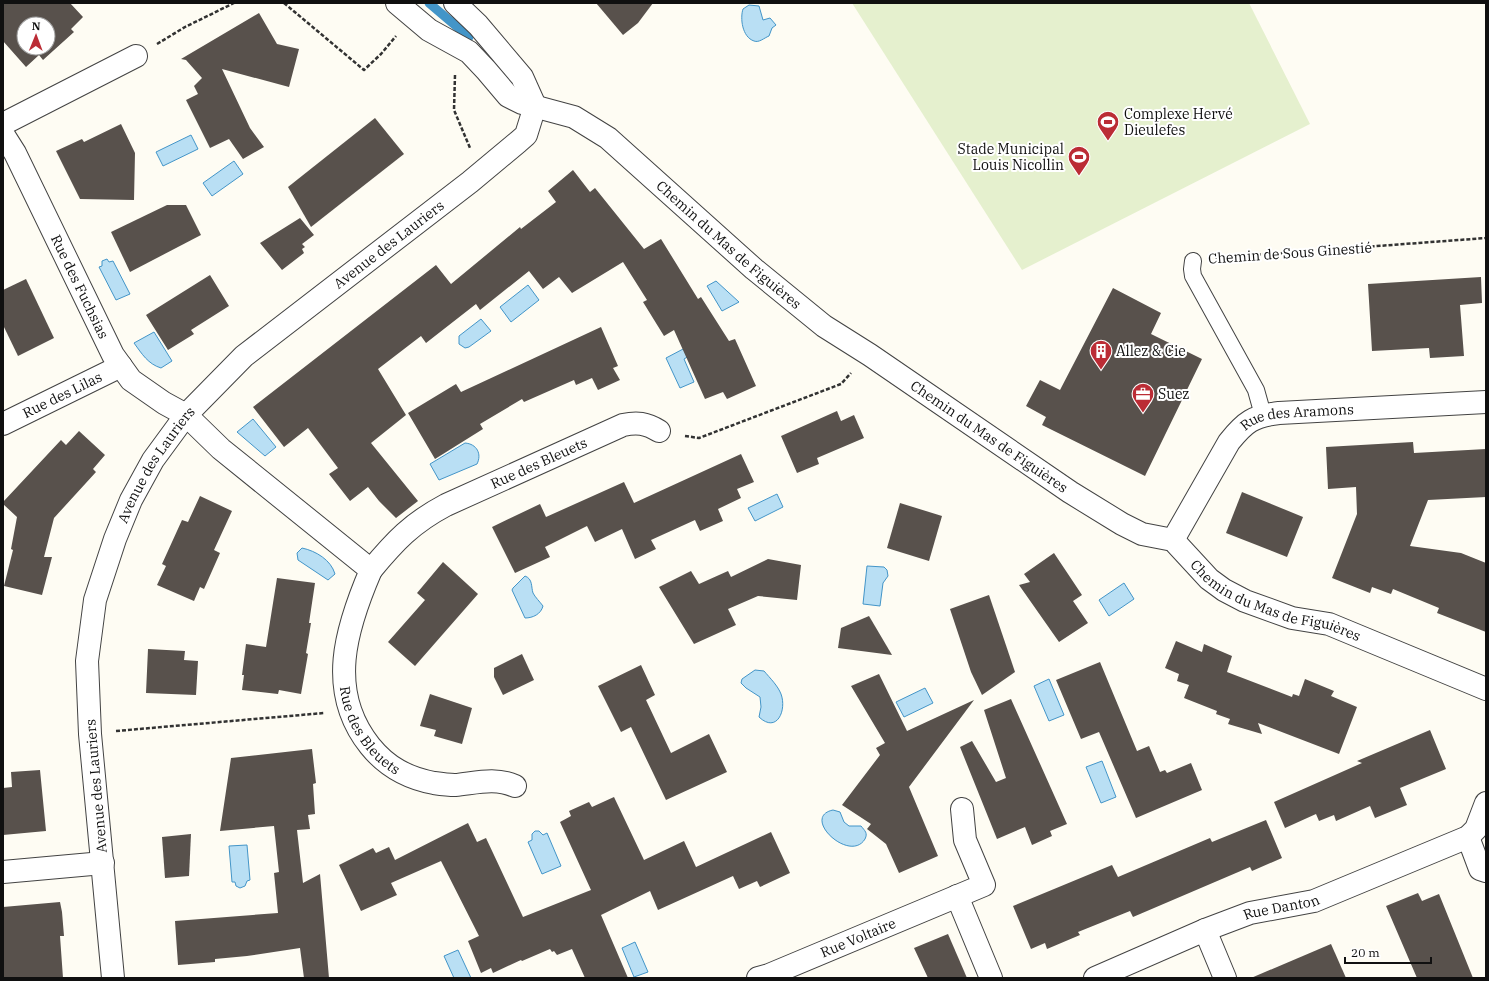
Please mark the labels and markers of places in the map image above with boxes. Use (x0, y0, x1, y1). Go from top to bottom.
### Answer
place label: Complexe Hervé Dieulefes (1124, 105, 1233, 139)
sports icon: Complexe Hervé Dieulefes (1095, 109, 1121, 142)
place label: Stade Municipal Louis Nicollin (957, 140, 1064, 174)
sports icon: Stade Municipal Louis Nicollin (1066, 144, 1092, 177)
building icon: Allez & Cie (1088, 338, 1114, 371)
place label: Allez & Cie (1116, 342, 1186, 360)
office icon: Suez (1130, 381, 1156, 414)
place label: Suez (1158, 385, 1189, 403)

